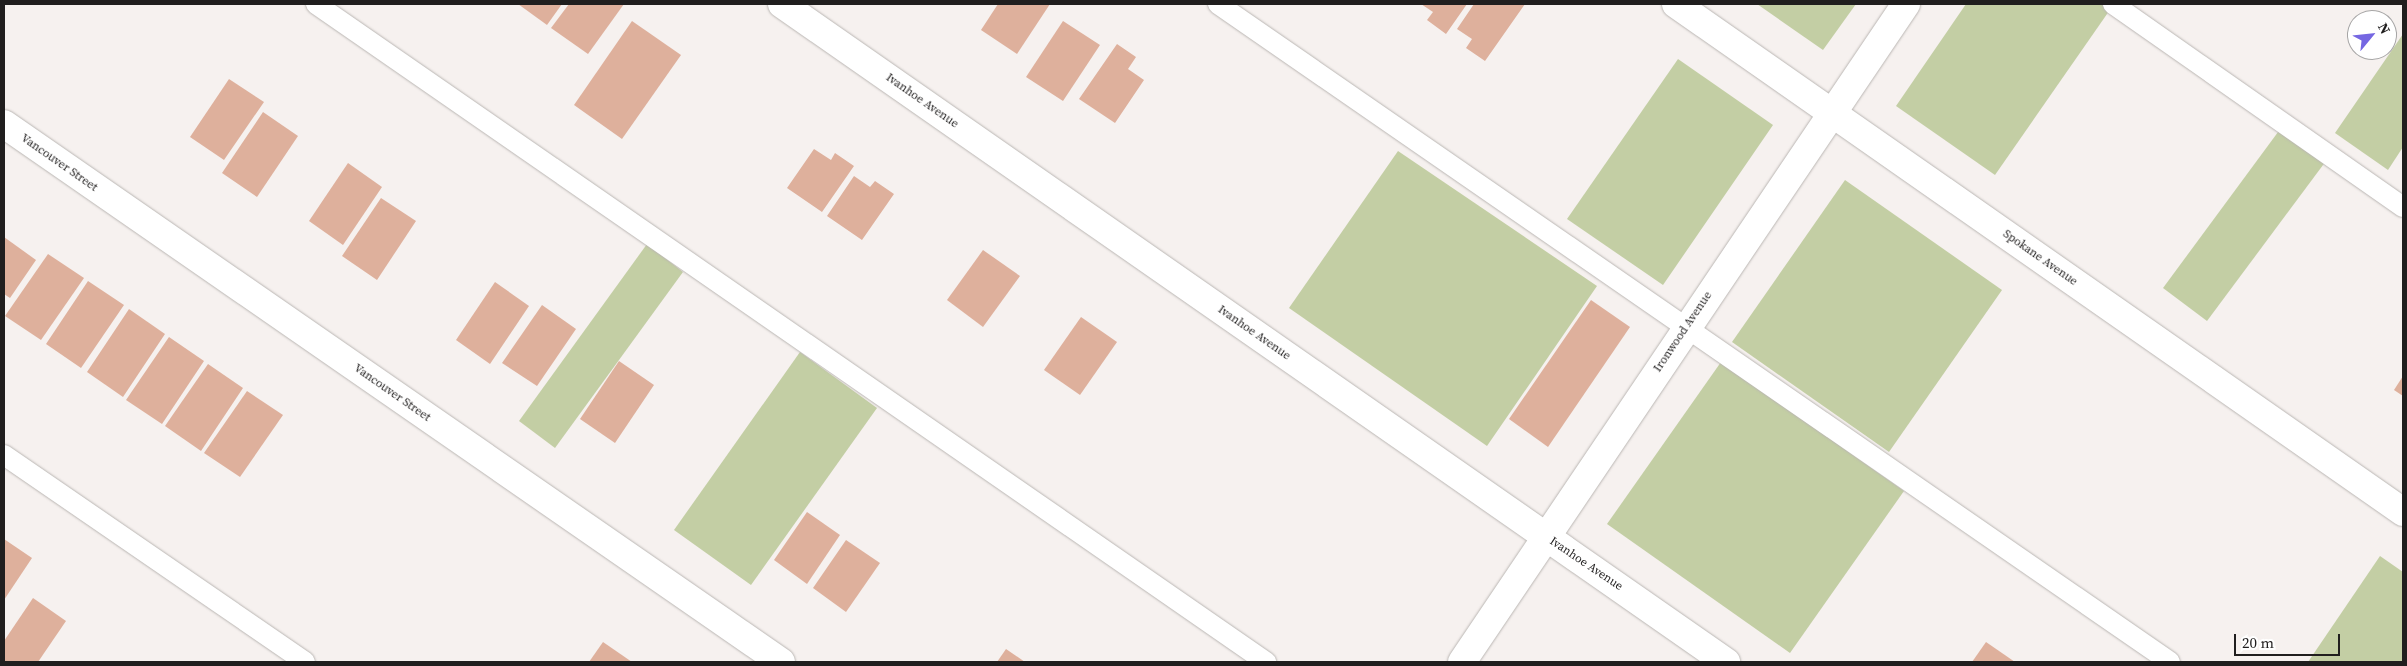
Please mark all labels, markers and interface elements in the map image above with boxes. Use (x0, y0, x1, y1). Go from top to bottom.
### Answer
north arrow (2347, 10, 2397, 60)
text: N (2373, 19, 2396, 38)
street label: Ivanhoe Avenue (883, 71, 961, 131)
street label: Vancouver Street (18, 131, 100, 195)
street label: Spokane Avenue (2000, 227, 2080, 289)
street label: Ironwood Avenue (1651, 289, 1715, 375)
street label: Ivanhoe Avenue (1215, 303, 1293, 363)
street label: Vancouver Street (351, 361, 433, 425)
street label: Ivanhoe Avenue (1547, 534, 1625, 594)
scale bar (2237, 624, 2343, 656)
text: 20 m (2242, 632, 2274, 653)

